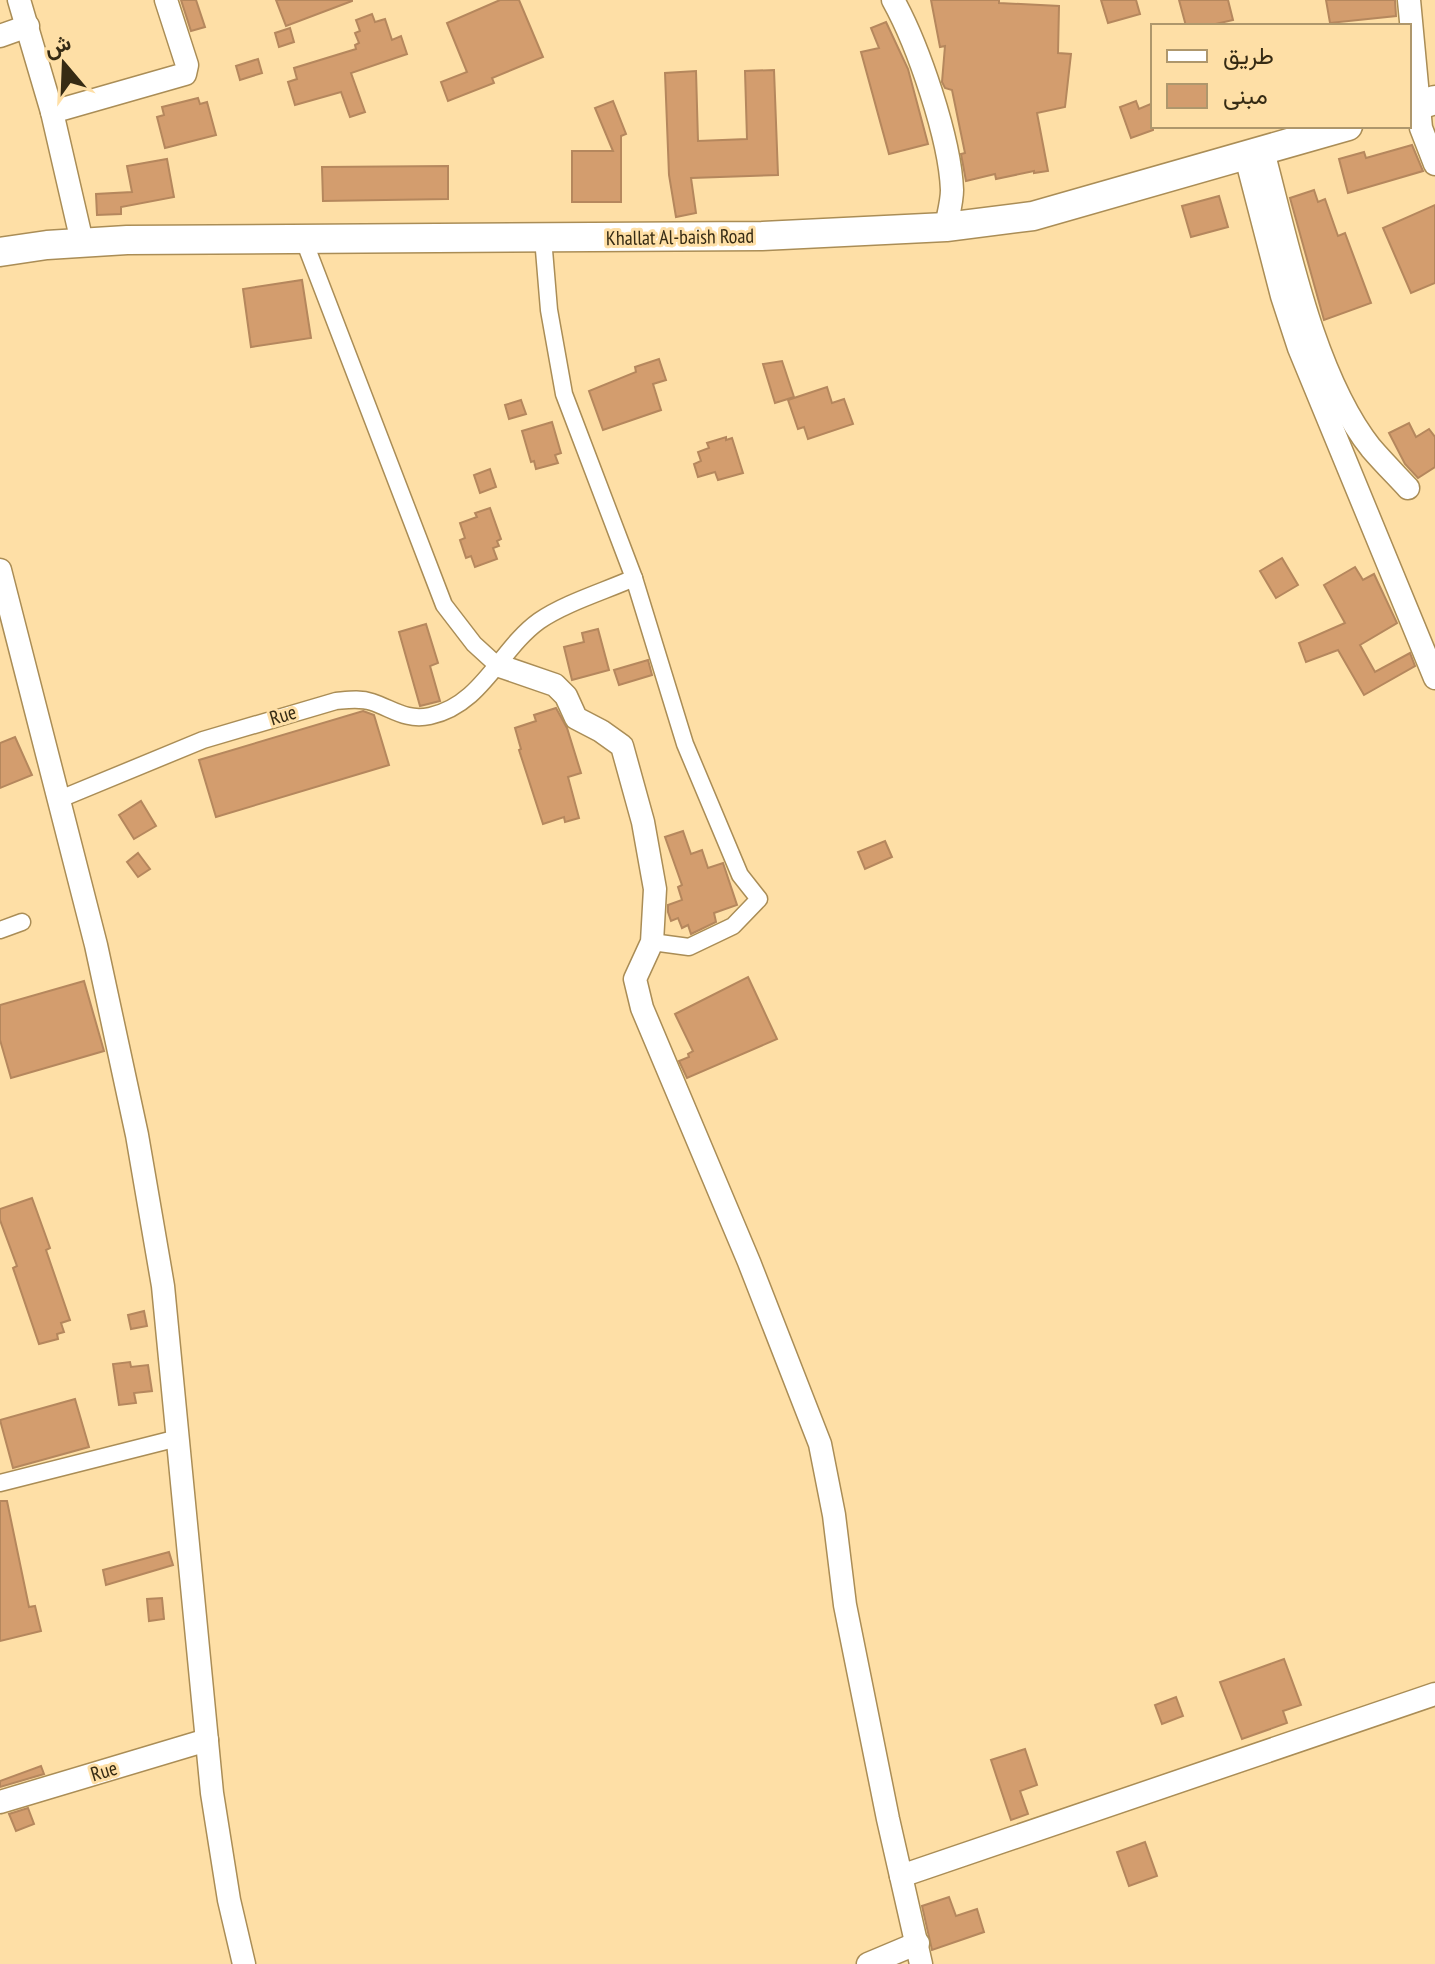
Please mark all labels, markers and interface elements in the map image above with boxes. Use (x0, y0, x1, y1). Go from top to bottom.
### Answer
north arrow (24, 24, 104, 104)
legend (1151, 24, 1411, 128)
text: ش (40, 28, 75, 63)
text: طريق (1223, 40, 1274, 71)
text: مبنى (1223, 80, 1268, 111)
street label: Khallat Al-baish Road (606, 223, 754, 251)
street label: Rue (267, 699, 299, 731)
street label: Rue (88, 1755, 120, 1787)

